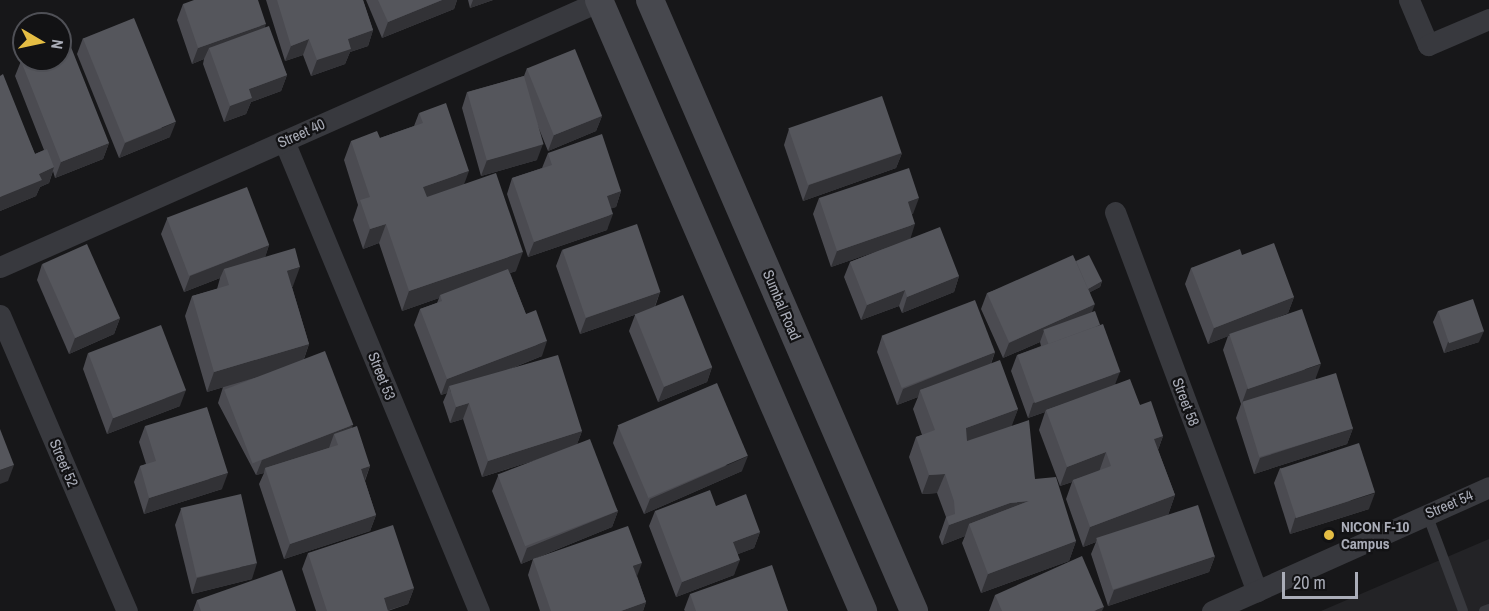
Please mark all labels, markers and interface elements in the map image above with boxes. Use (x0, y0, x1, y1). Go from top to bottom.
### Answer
north arrow (12, 12, 72, 72)
text: N (46, 38, 69, 51)
street label: Street 40 (275, 115, 327, 151)
street label: Sumbal Road (759, 267, 805, 343)
street label: Street 53 (364, 349, 400, 403)
street label: Street 58 (1169, 375, 1203, 429)
street label: Street 52 (46, 437, 82, 489)
street label: Street 54 (1423, 486, 1475, 522)
place label: NICON F-10 Campus (1341, 517, 1409, 552)
marker: NICON F-10 Campus (1322, 528, 1336, 542)
scale bar (1285, 560, 1362, 598)
text: 20 m (1293, 570, 1326, 595)

